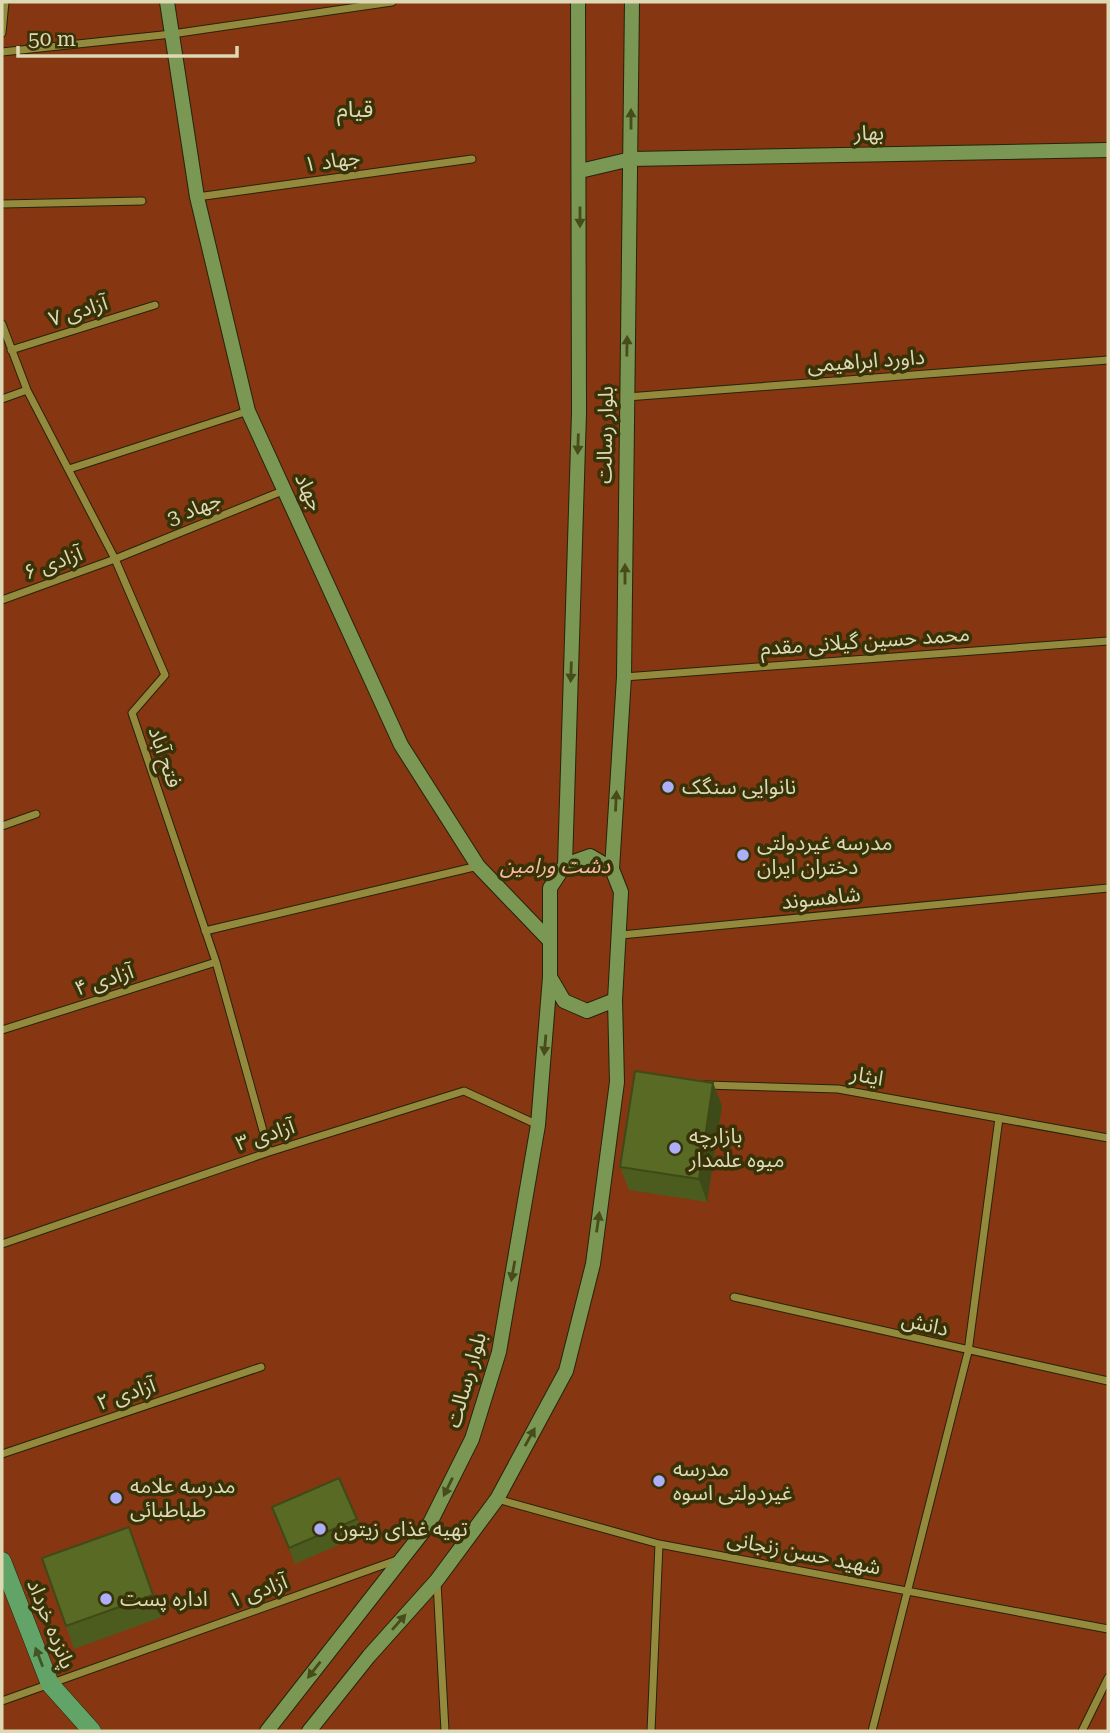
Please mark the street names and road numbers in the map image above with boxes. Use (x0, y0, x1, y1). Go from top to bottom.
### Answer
street label: بهار (853, 121, 884, 145)
street label: جهاد ۱ (302, 145, 362, 177)
street label: آزادی ۷ (46, 290, 111, 331)
street label: داورد ابراهیمی (806, 345, 926, 377)
street label: بلوار رسالت (592, 386, 618, 484)
street label: جهاد (290, 469, 328, 515)
street label: جهاد 3 (163, 487, 225, 531)
street label: آزادی ۶ (21, 541, 86, 585)
street label: محمد حسین گیلانی مقدم (759, 622, 971, 664)
street label: فتح آباد (141, 723, 187, 792)
street label: شاهسوند (780, 882, 862, 914)
street label: آزادی ۴ (72, 959, 137, 1001)
street label: ایثار (848, 1061, 885, 1091)
street label: آزادی ۳ (233, 1114, 298, 1156)
street label: دانش (899, 1307, 951, 1341)
street label: بلوار رسالت (441, 1330, 491, 1430)
street label: آزادی ۲ (94, 1373, 159, 1415)
street label: شهید حسن زنجانی (725, 1526, 883, 1580)
street label: آزادی ۱ (226, 1569, 291, 1613)
street label: پانزده خرداد (21, 1576, 80, 1673)

